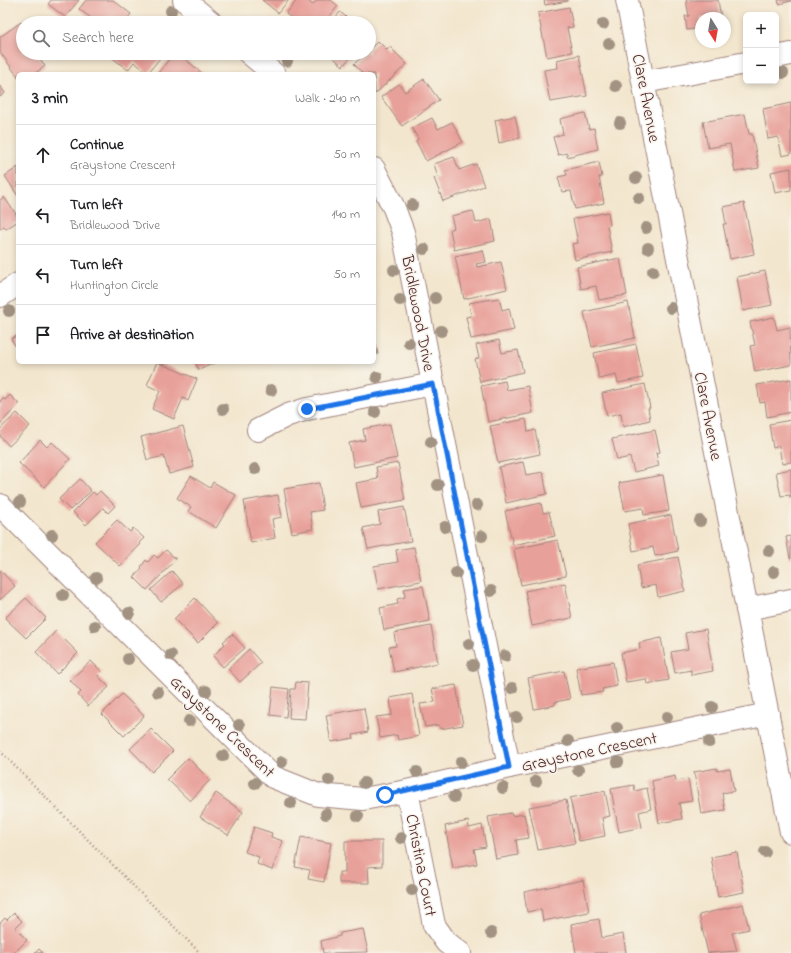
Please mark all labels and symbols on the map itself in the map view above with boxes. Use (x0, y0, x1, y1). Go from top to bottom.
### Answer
north arrow (695, 12, 731, 48)
street label: Clare Avenue (625, 52, 666, 145)
street label: Bridlewood Drive (394, 252, 441, 374)
street label: Clare Avenue (687, 370, 728, 463)
route end (298, 400, 316, 418)
street label: Graystone Crescent (163, 670, 281, 785)
street label: Graystone Crescent (519, 726, 660, 780)
route start (376, 786, 394, 804)
street label: Christina Court (398, 812, 443, 919)

